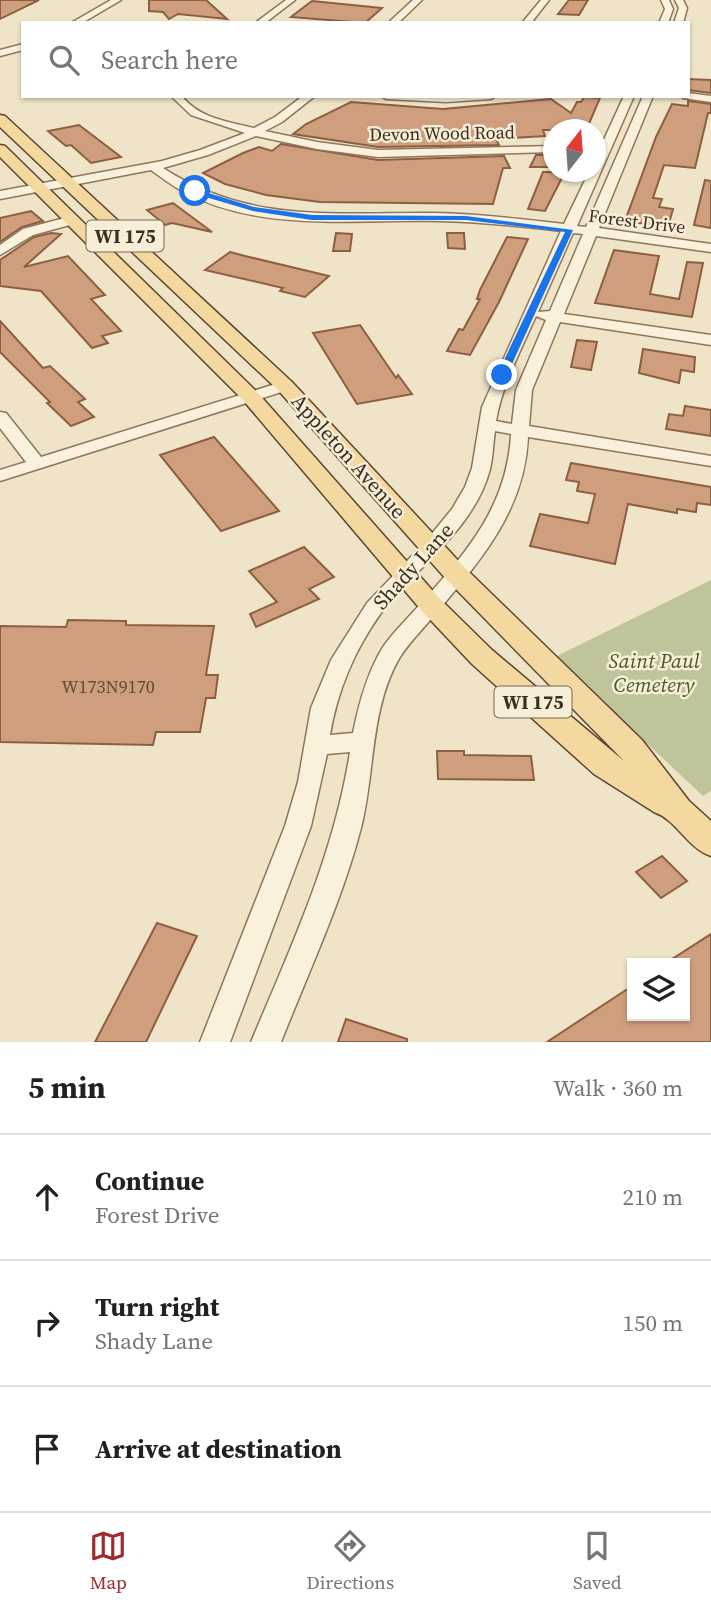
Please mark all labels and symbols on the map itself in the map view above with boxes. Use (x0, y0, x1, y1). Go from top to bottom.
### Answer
street label: Devon Wood Road (369, 119, 515, 147)
north arrow (543, 119, 606, 182)
route start (179, 175, 210, 206)
street label: Forest Drive (587, 203, 687, 239)
road number: WI 175 (86, 220, 164, 252)
route end (486, 359, 517, 390)
street label: Appleton Avenue (285, 387, 413, 525)
street label: Shady Lane (366, 516, 460, 616)
park label: Saint Paul Cemetery (608, 646, 700, 699)
house number: W173N9170 (61, 674, 155, 699)
road number: WI 175 (494, 687, 572, 718)

